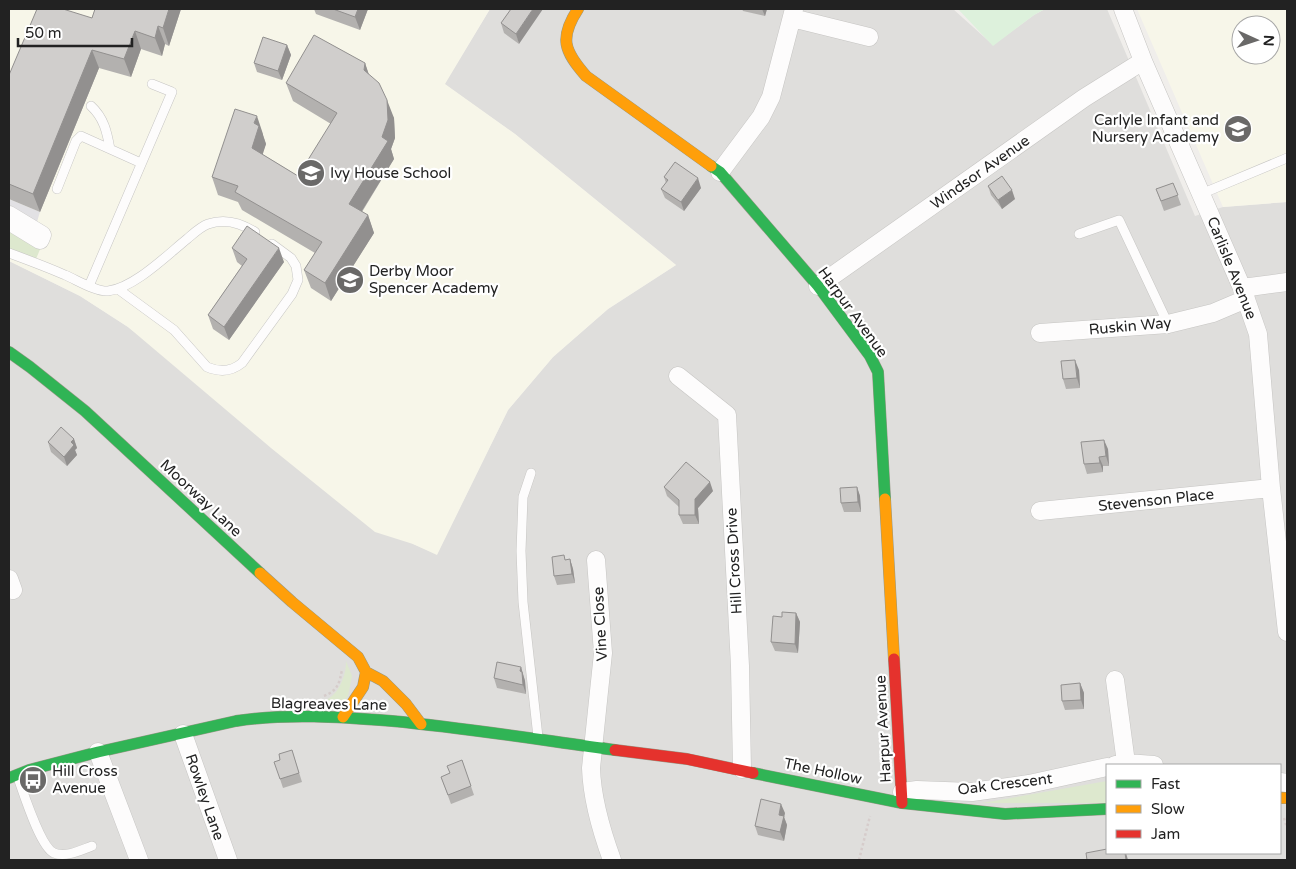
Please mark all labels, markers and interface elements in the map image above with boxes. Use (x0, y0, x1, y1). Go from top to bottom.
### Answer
scale bar (18, 15, 131, 47)
north arrow (1231, 15, 1281, 65)
text: 50 m (25, 24, 62, 42)
text: N (1260, 35, 1277, 47)
place label: Carlyle Infant and Nursery Academy (1092, 111, 1219, 146)
school or university icon: Carlyle Infant and Nursery Academy (1223, 114, 1253, 144)
street label: Windsor Avenue (927, 131, 1033, 213)
school or university icon: Ivy House School (296, 158, 326, 188)
place label: Ivy House School (330, 164, 451, 182)
street label: Carlisle Avenue (1203, 214, 1261, 322)
place label: Derby Moor Spencer Academy (369, 262, 498, 297)
street label: Harpur Avenue (814, 263, 892, 361)
school or university icon: Derby Moor Spencer Academy (335, 265, 365, 295)
street label: Ruskin Way (1088, 313, 1172, 339)
street label: Moorway Lane (156, 456, 246, 540)
street label: Stevenson Place (1097, 485, 1215, 515)
street label: Hill Cross Drive (722, 507, 746, 615)
street label: Vine Close (589, 586, 611, 662)
street label: Harpur Avenue (871, 675, 895, 783)
street label: Blagreaves Lane (271, 694, 387, 714)
street label: Rowley Lane (182, 751, 228, 843)
street label: The Hollow (782, 754, 864, 788)
place label: Hill Cross Avenue (52, 762, 118, 797)
legend (1106, 764, 1281, 854)
bus stop icon: Hill Cross Avenue (18, 765, 48, 795)
street label: Oak Crescent (957, 769, 1054, 799)
text: Fast (1151, 775, 1181, 793)
text: Slow (1151, 800, 1185, 818)
text: Jam (1151, 825, 1180, 843)

